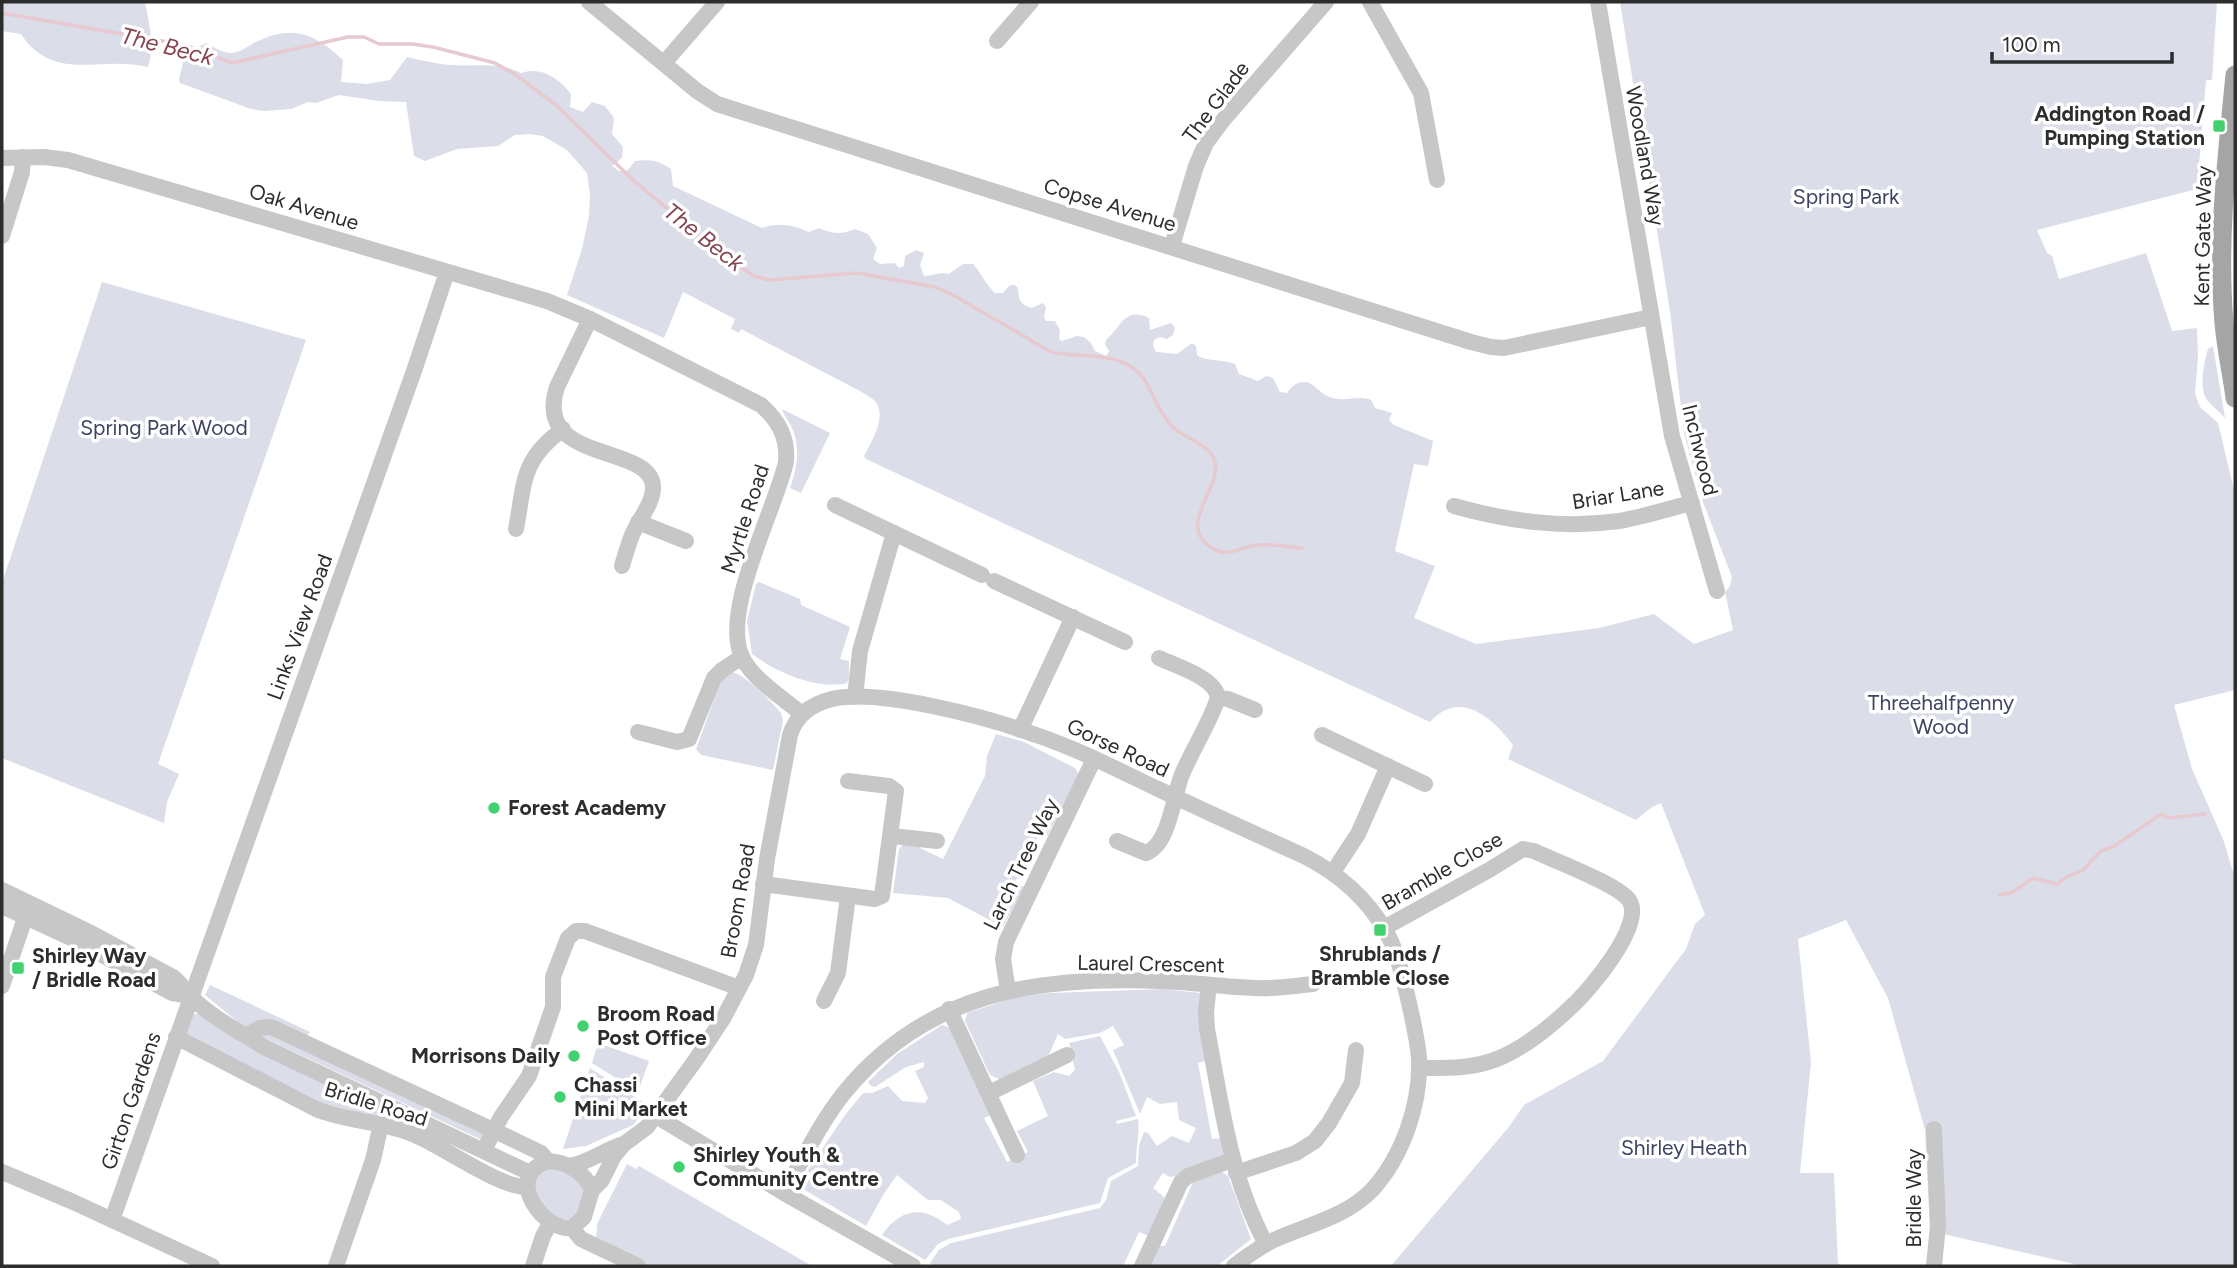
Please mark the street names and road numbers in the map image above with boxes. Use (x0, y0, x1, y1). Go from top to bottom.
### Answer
street label: The Glade (1177, 56, 1254, 147)
street label: Woodland Way (1621, 84, 1670, 228)
street label: Kent Gate Way (2189, 165, 2216, 307)
street label: Copse Avenue (1041, 173, 1179, 237)
street label: Oak Avenue (246, 178, 362, 235)
street label: Inchwood (1677, 402, 1724, 498)
street label: Myrtle Road (715, 461, 774, 577)
street label: Briar Lane (1570, 475, 1666, 514)
street label: Links View Road (262, 551, 337, 703)
street label: Gorse Road (1063, 713, 1173, 782)
street label: Larch Tree Way (978, 794, 1063, 934)
street label: Bramble Close (1377, 826, 1507, 915)
street label: Broom Road (715, 842, 760, 960)
street label: Laurel Crescent (1077, 950, 1225, 977)
street label: Girton Gardens (95, 1029, 166, 1173)
street label: Bridle Road (321, 1076, 431, 1131)
street label: Bridle Way (1901, 1148, 1926, 1248)

